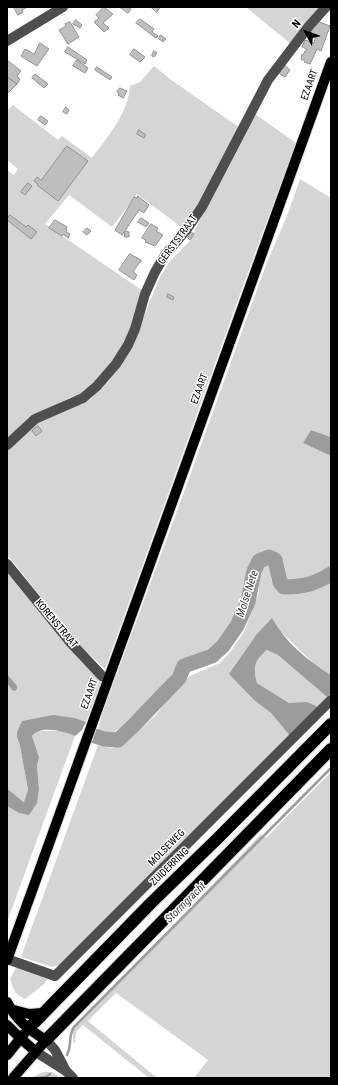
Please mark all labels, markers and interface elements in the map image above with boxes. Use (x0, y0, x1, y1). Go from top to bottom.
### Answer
north arrow (286, 12, 326, 52)
text: N (289, 17, 304, 31)
street label: EZAART (299, 68, 321, 102)
street label: GERSTSTRAAT (156, 213, 200, 267)
street label: EZAART (189, 372, 211, 406)
water label: Molse Nete (234, 569, 262, 619)
street label: KORENSTRAAT (32, 597, 80, 651)
street label: EZAART (79, 677, 101, 711)
street label: MOLSEWEG (146, 827, 188, 869)
street label: ZUIDERRING (148, 846, 192, 888)
water label: Stormgracht (163, 880, 209, 926)

